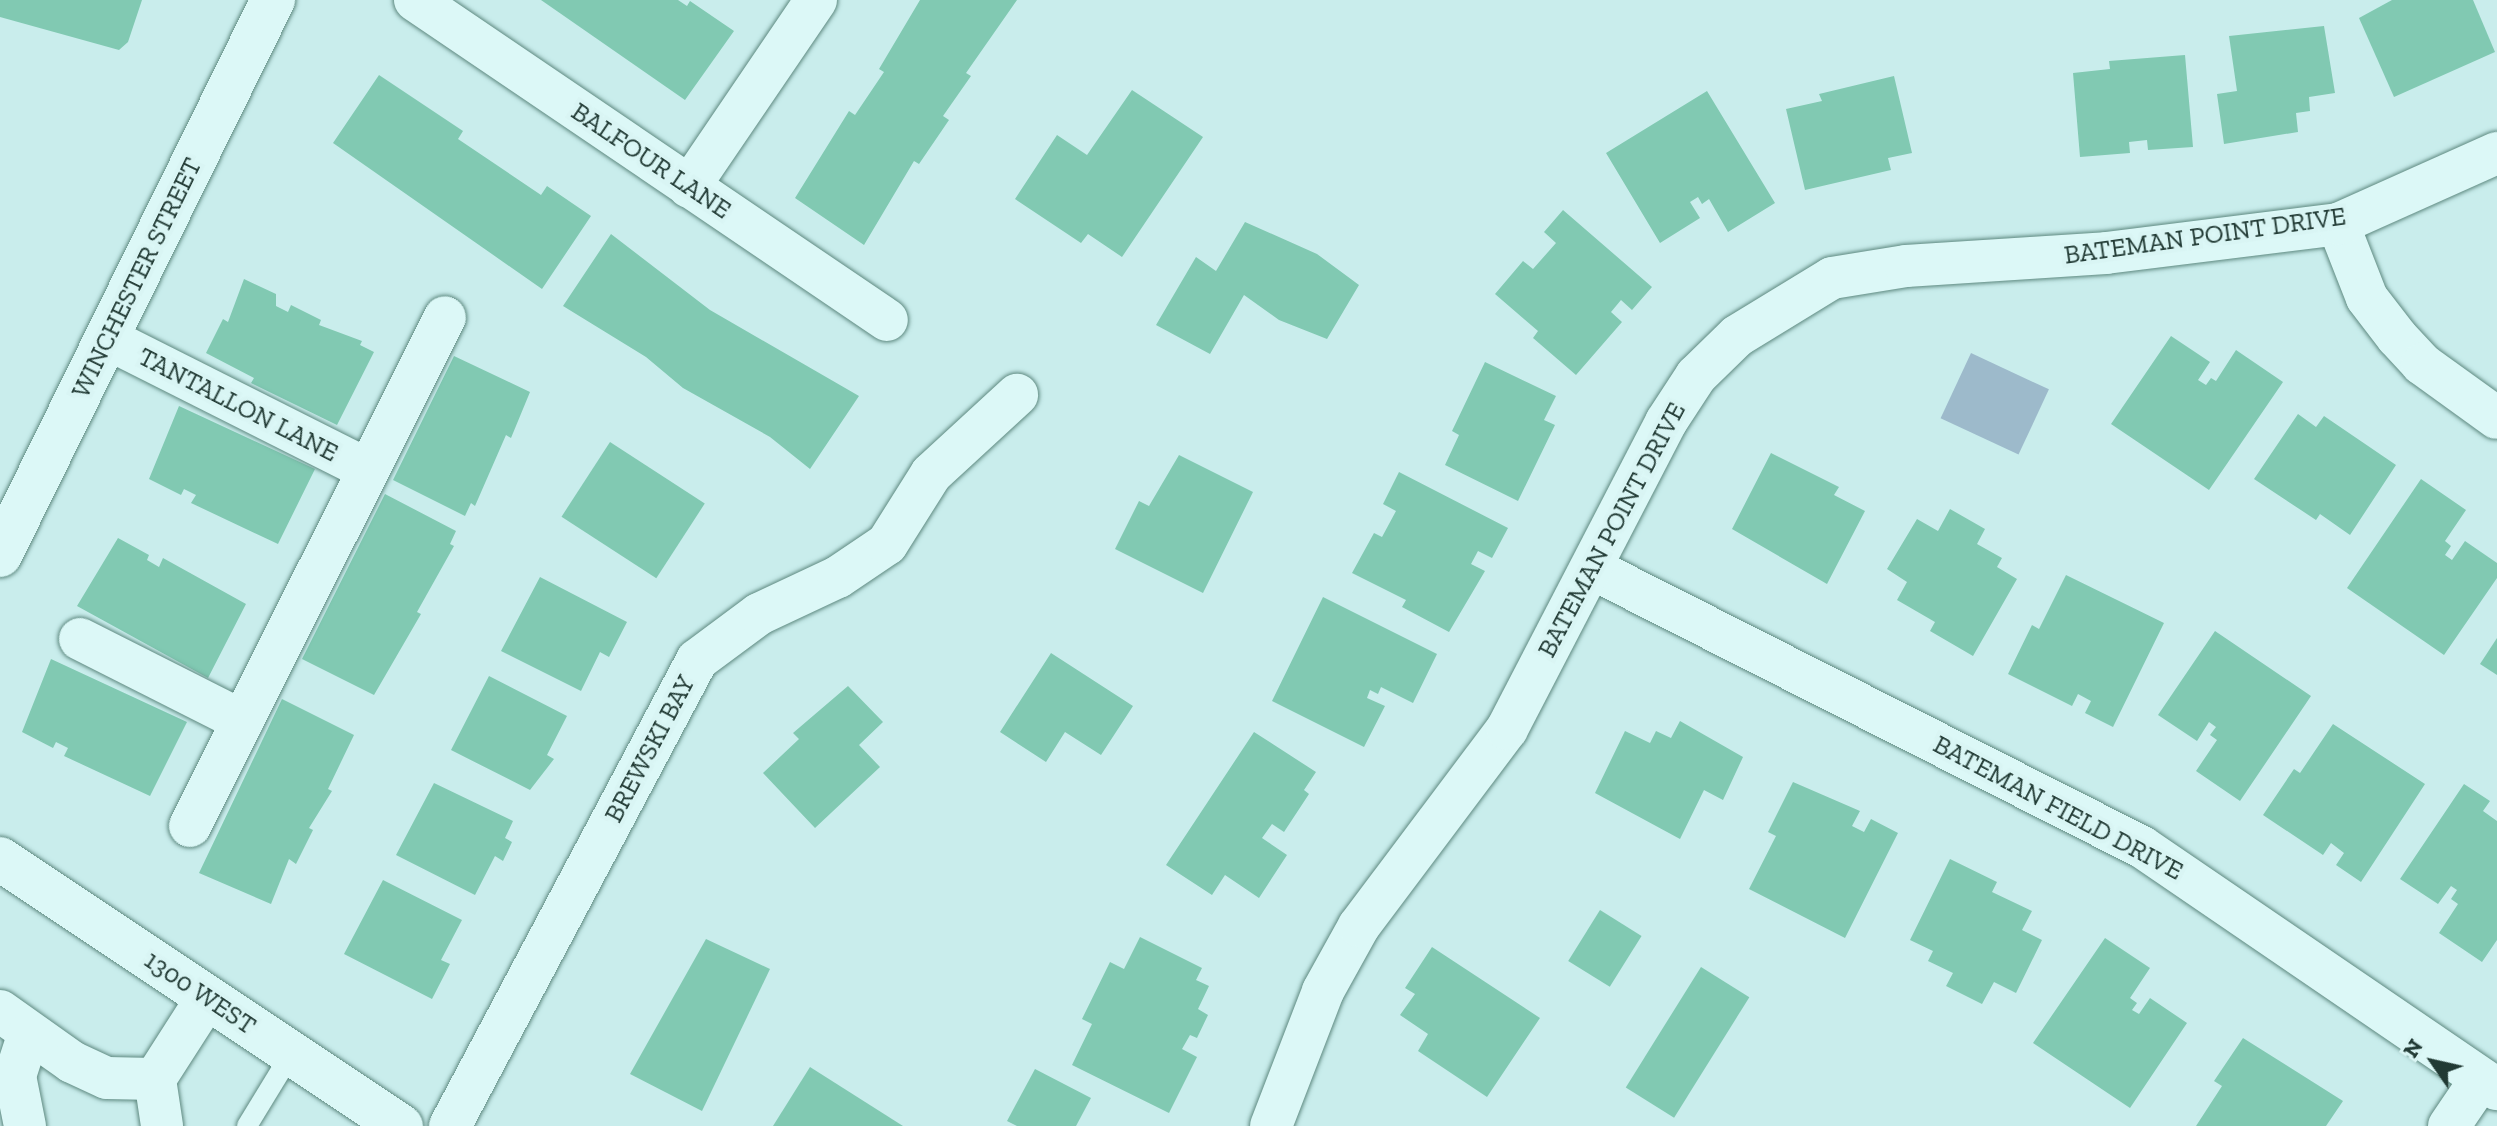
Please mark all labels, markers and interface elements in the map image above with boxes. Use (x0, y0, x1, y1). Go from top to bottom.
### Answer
street label: BALFOUR LANE (565, 96, 737, 226)
street label: WINCHESTER STREET (65, 153, 209, 403)
street label: BATEMAN POINT DRIVE (2062, 201, 2348, 271)
street label: TANTALLON LANE (133, 341, 343, 469)
street label: BATEMAN POINT DRIVE (1531, 397, 1693, 663)
street label: BREWSKI BAY (598, 670, 702, 828)
street label: BATEMAN FIELD DRIVE (1928, 729, 2188, 887)
street label: 1300 WEST (138, 944, 262, 1042)
north arrow (2393, 1022, 2473, 1102)
text: N (2397, 1034, 2429, 1063)

